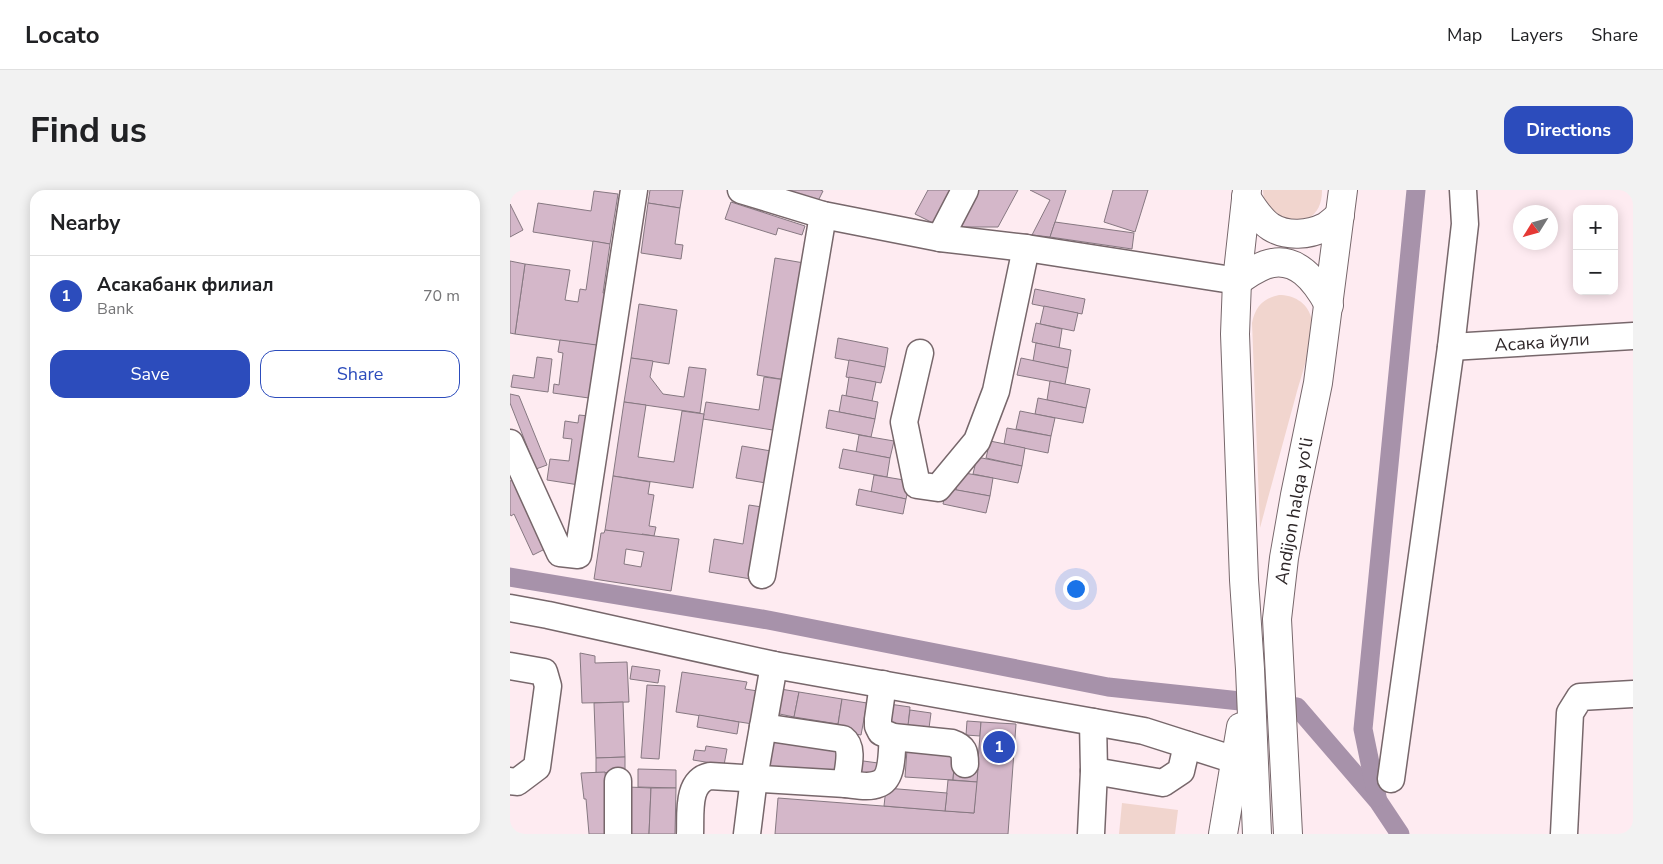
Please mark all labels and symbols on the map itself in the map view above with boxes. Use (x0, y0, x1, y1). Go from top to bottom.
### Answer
north arrow (1513, 205, 1558, 250)
street label: Асака йули (1494, 327, 1590, 357)
street label: Andijon halqa yo‘li (1269, 436, 1319, 586)
your location (1063, 576, 1089, 602)
pin: 1 (983, 728, 1015, 766)

